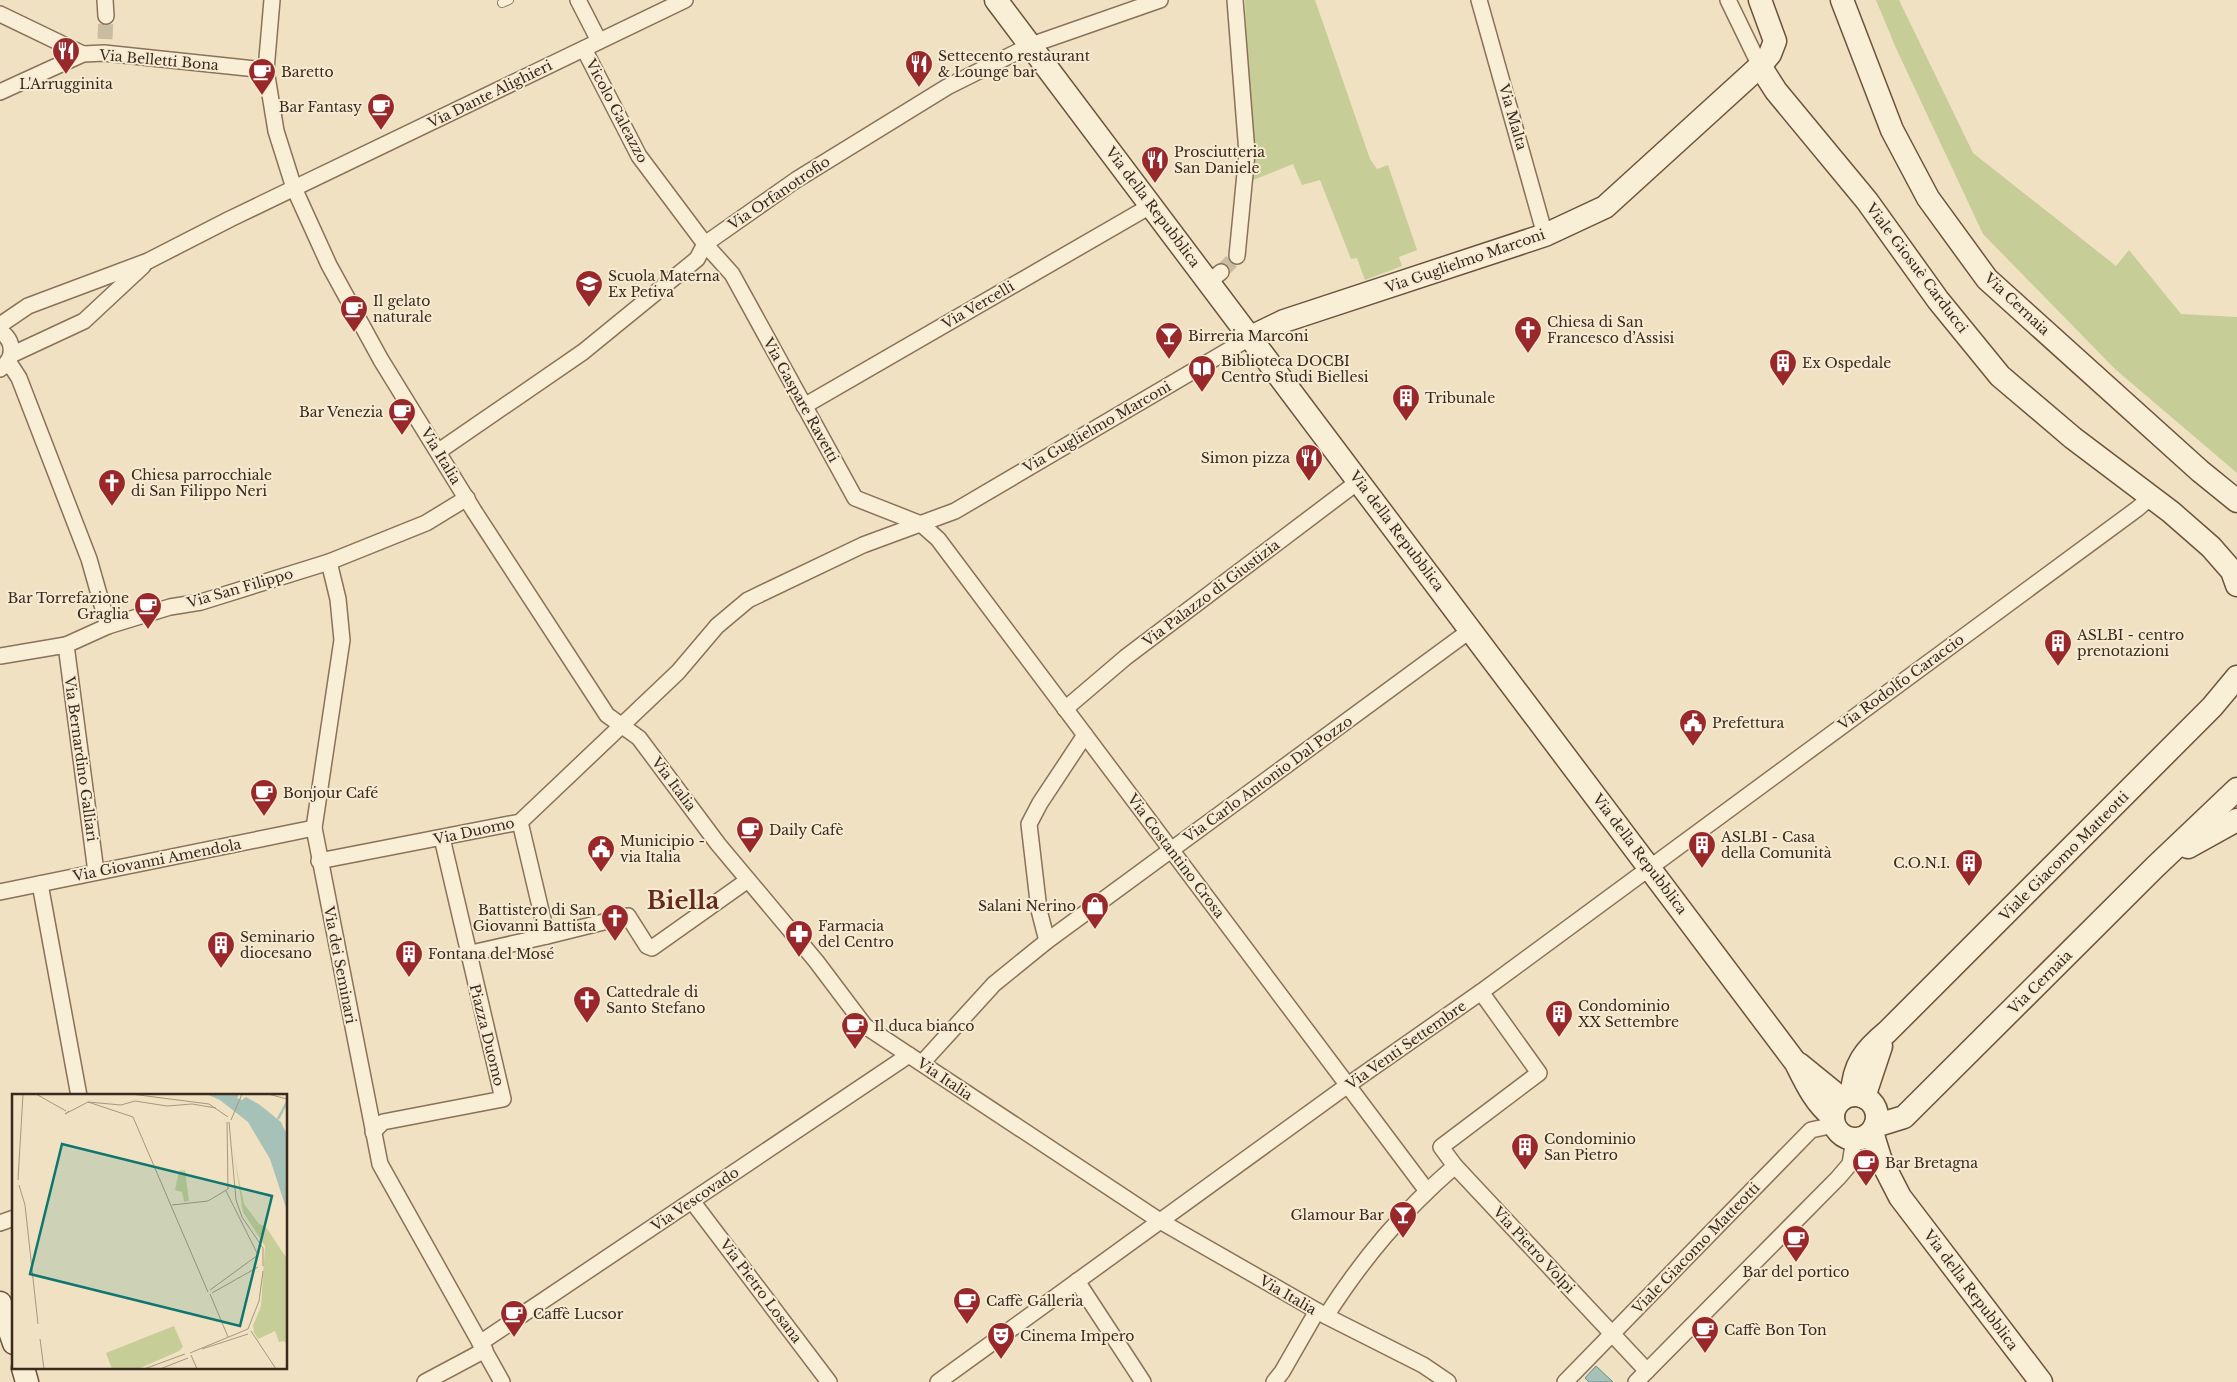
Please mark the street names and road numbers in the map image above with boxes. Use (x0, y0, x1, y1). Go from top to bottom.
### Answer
street label: Via Belletti Bona (98, 46, 220, 74)
street label: Vicolo Galeazzo (582, 55, 652, 166)
street label: Via Dante Alighieri (424, 56, 555, 132)
street label: Via Malta (1495, 81, 1531, 152)
street label: Via della Repubblica (1101, 142, 1204, 271)
street label: Via Orfanotrofio (724, 152, 833, 234)
street label: Viale Giosuè Carducci (1862, 199, 1972, 337)
street label: Via Guglielmo Marconi (1382, 225, 1548, 297)
street label: Via Cernaia (1980, 268, 2054, 339)
street label: Via Vercelli (938, 277, 1018, 333)
street label: Via Gaspare Ravetti (759, 334, 843, 466)
street label: Via Guglielmo Marconi (1019, 377, 1174, 477)
street label: Via Italia (417, 424, 465, 488)
street label: Via della Repubblica (1345, 466, 1448, 595)
street label: Via Palazzo di Giustizia (1138, 535, 1283, 651)
street label: Via San Filippo (184, 564, 295, 612)
street label: Via Rodolfo Caraccio (1834, 630, 1968, 734)
street label: Via Bernardino Galliari (60, 674, 102, 843)
street label: Via Carlo Antonio Dal Pozzo (1179, 712, 1356, 847)
street label: Via Italia (647, 753, 700, 815)
street label: Viale Giacomo Matteotti (1995, 787, 2133, 925)
street label: Via della Repubblica (1588, 789, 1691, 918)
street label: Via Costantino Crosa (1123, 790, 1229, 922)
street label: Via Duomo (431, 814, 516, 849)
street label: Via Giovanni Amendola (70, 835, 243, 885)
street label: Via dei Seminari (320, 904, 360, 1025)
street label: Via Cernaia (2004, 946, 2076, 1018)
street label: Piazza Duomo (466, 982, 508, 1088)
street label: Via Venti Settembre (1342, 997, 1470, 1094)
street label: Via Italia (913, 1053, 976, 1104)
street label: Via Vescovado (647, 1163, 742, 1236)
street label: Viale Giacomo Matteotti (1628, 1178, 1764, 1318)
street label: Via Pietro Volpi (1489, 1202, 1579, 1297)
street label: Via della Repubblica (1919, 1225, 2022, 1354)
street label: Via Pietro Losana (715, 1235, 806, 1347)
street label: Via Italia (1255, 1271, 1320, 1319)

